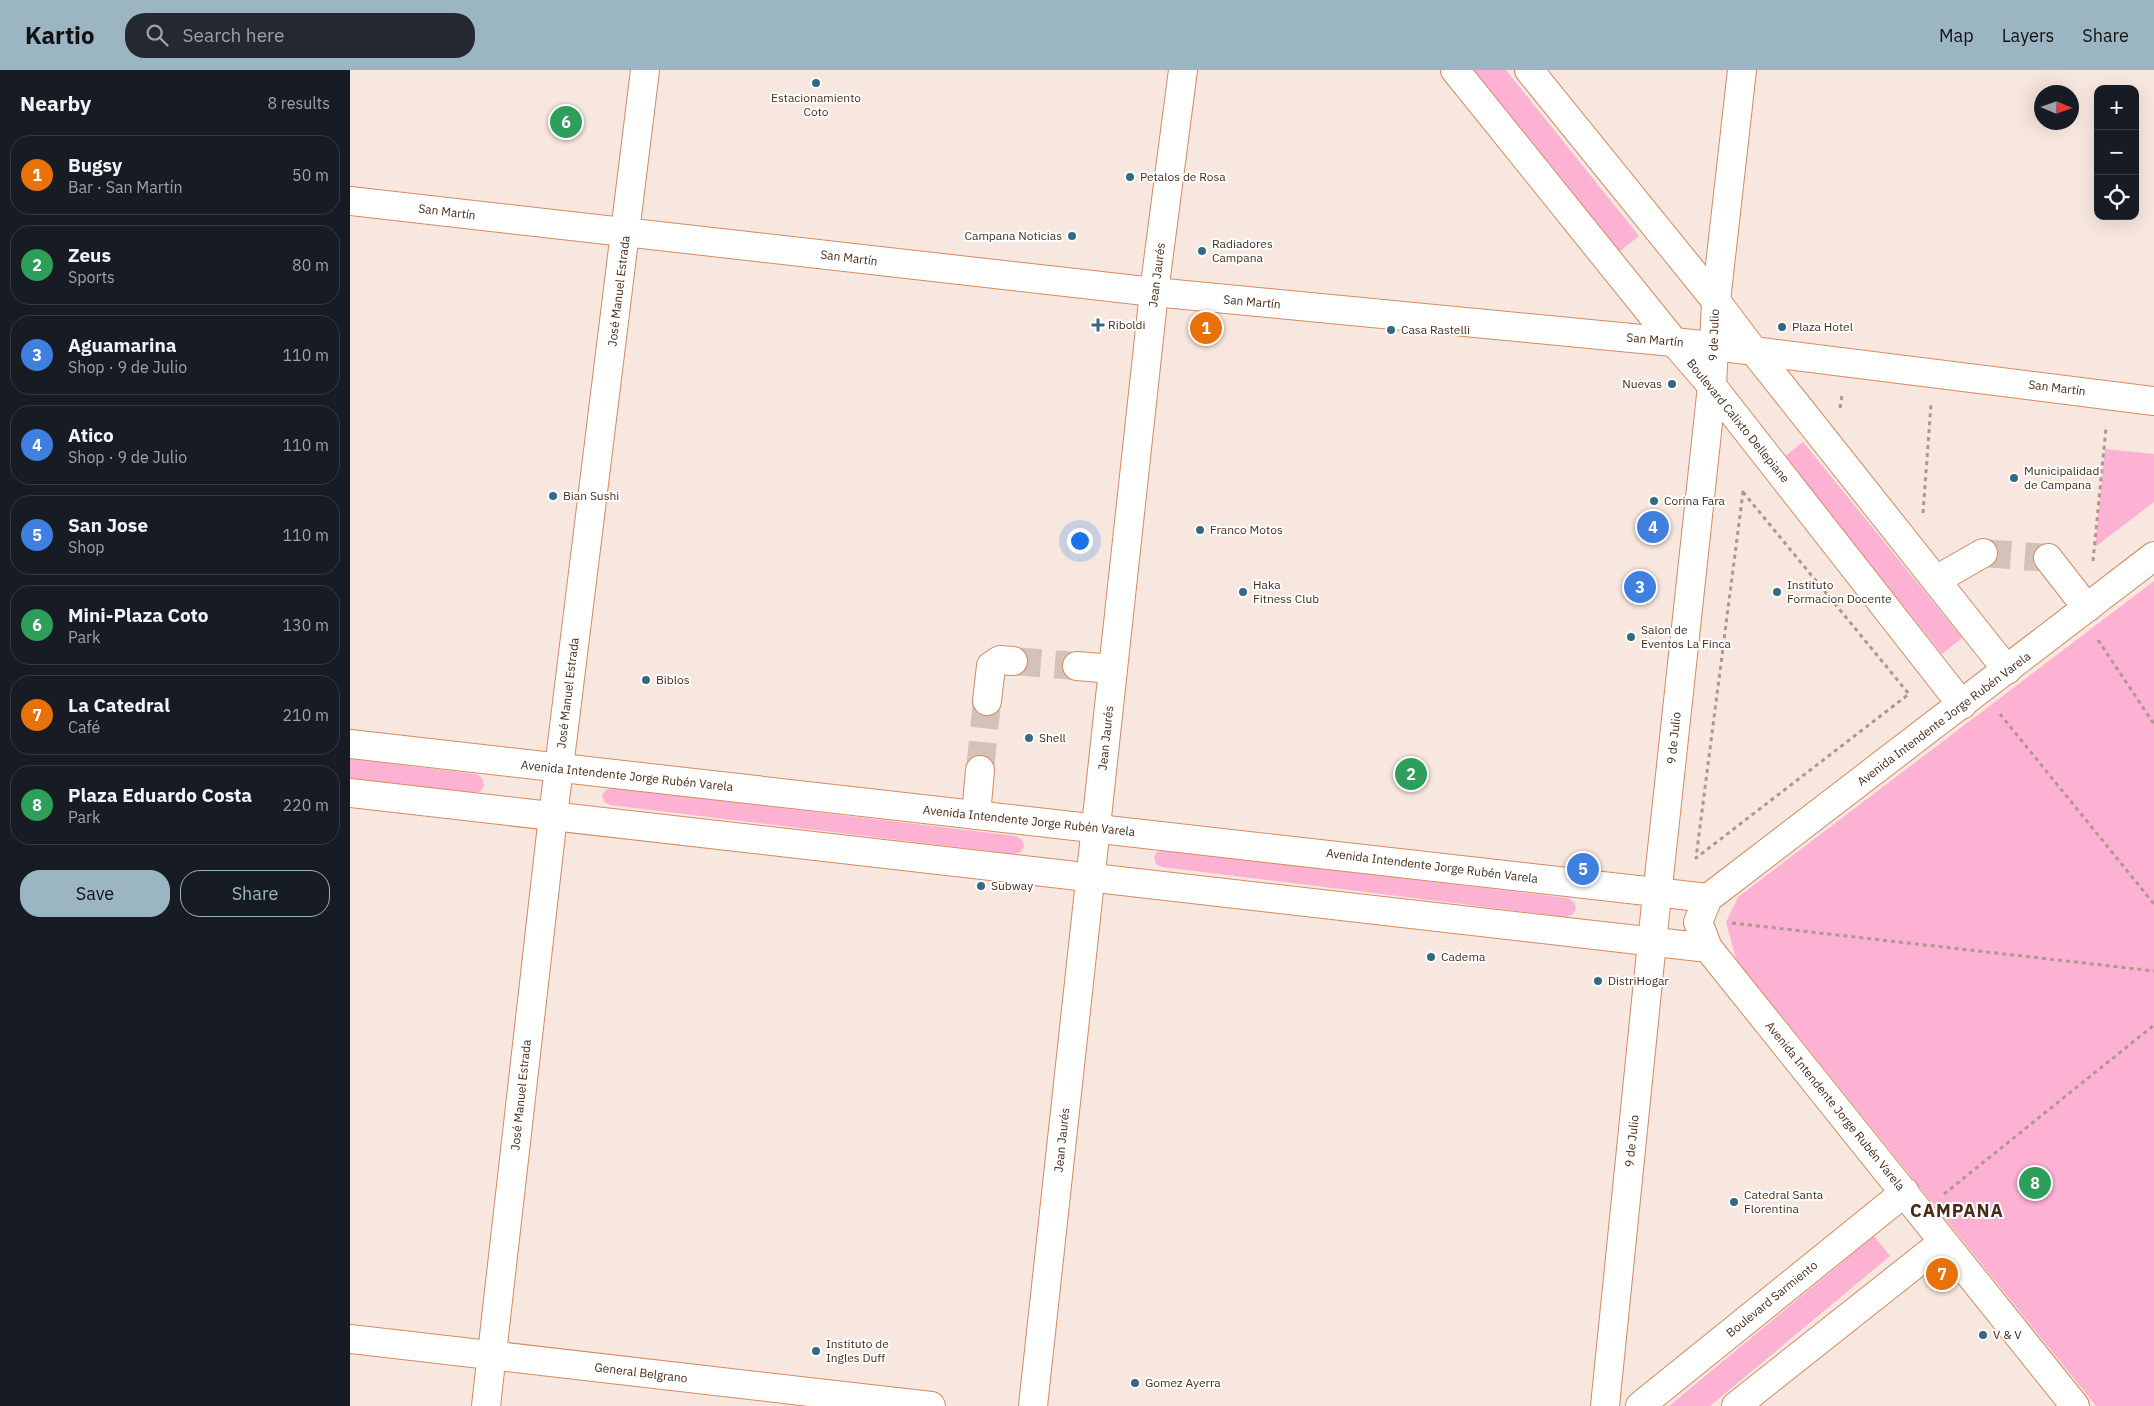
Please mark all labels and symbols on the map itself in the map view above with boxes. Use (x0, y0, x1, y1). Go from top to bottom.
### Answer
marker: Estacionamiento Coto (810, 77, 822, 89)
north arrow (2034, 85, 2079, 130)
place label: Estacionamiento Coto (771, 90, 861, 119)
pin: 6 (550, 103, 582, 141)
place label: Petalos de Rosa (1140, 169, 1226, 184)
marker: Petalos de Rosa (1124, 171, 1136, 183)
street label: San Martín (418, 201, 477, 222)
place label: Campana Noticias (965, 228, 1062, 243)
marker: Campana Noticias (1066, 230, 1078, 242)
street label: José Manuel Estrada (604, 234, 633, 347)
place label: Radiadores Campana (1212, 236, 1273, 265)
street label: Jean Jaurés (1145, 242, 1168, 308)
marker: Radiadores Campana (1196, 245, 1208, 257)
street label: San Martín (820, 247, 879, 268)
street label: San Martín (1223, 292, 1281, 311)
street label: 9 de Julio (1705, 308, 1722, 361)
pin: 1 (1190, 309, 1222, 347)
place label: Riboldi (1108, 317, 1146, 332)
marker: Riboldi (1092, 319, 1104, 331)
place label: Plaza Hotel (1792, 319, 1853, 334)
marker: Plaza Hotel (1776, 321, 1788, 333)
place label: Casa Rastelli (1401, 322, 1470, 337)
marker: Casa Rastelli (1385, 324, 1397, 336)
street label: San Martín (1626, 330, 1684, 349)
street label: Boulevard Calixto Dellepiane (1684, 356, 1793, 486)
place label: Nuevas (1622, 376, 1662, 391)
street label: San Martín (2028, 377, 2087, 398)
marker: Nuevas (1666, 378, 1678, 390)
place label: Municipalidad de Campana (2024, 463, 2099, 492)
marker: Municipalidad de Campana (2008, 472, 2020, 484)
place label: Bian Sushi (563, 488, 619, 503)
marker: Bian Sushi (547, 490, 559, 502)
place label: Corina Fara (1664, 493, 1726, 508)
marker: Corina Fara (1648, 495, 1660, 507)
pin: 4 (1637, 508, 1669, 546)
place label: Franco Motos (1210, 522, 1283, 537)
marker: Franco Motos (1194, 524, 1206, 536)
your location (1067, 528, 1093, 554)
pin: 3 (1624, 568, 1656, 606)
place label: Haka Fitness Club (1253, 577, 1319, 606)
place label: Instituto Formacion Docente (1787, 577, 1892, 606)
marker: Haka Fitness Club (1237, 586, 1249, 598)
marker: Instituto Formacion Docente (1771, 586, 1783, 598)
place label: Salon de Eventos La Finca (1641, 622, 1732, 651)
marker: Salon de Eventos La Finca (1625, 631, 1637, 643)
street label: José Manuel Estrada (553, 636, 582, 749)
street label: Avenida Intendente Jorge Rubén Varela (1854, 648, 2034, 789)
place label: Biblos (656, 672, 690, 687)
marker: Biblos (640, 674, 652, 686)
street label: Jean Jaurés (1095, 705, 1116, 771)
street label: 9 de Julio (1663, 711, 1684, 765)
place label: Shell (1039, 730, 1066, 745)
marker: Shell (1023, 732, 1035, 744)
pin: 2 (1395, 755, 1427, 793)
street label: Avenida Intendente Jorge Rubén Varela (520, 757, 734, 794)
street label: Avenida Intendente Jorge Rubén Varela (922, 802, 1136, 839)
street label: Avenida Intendente Jorge Rubén Varela (1325, 845, 1539, 886)
pin: 5 (1567, 850, 1599, 888)
place label: Subway (991, 878, 1033, 893)
marker: Subway (975, 880, 987, 892)
place label: Cadema (1441, 949, 1486, 964)
marker: Cadema (1425, 951, 1437, 963)
place label: DistriHogar (1608, 973, 1669, 988)
marker: DistriHogar (1592, 975, 1604, 987)
street label: Avenida Intendente Jorge Rubén Varela (1762, 1018, 1909, 1194)
street label: José Manuel Estrada (507, 1038, 534, 1151)
street label: Jean Jaurés (1051, 1107, 1072, 1173)
street label: 9 de Julio (1621, 1114, 1642, 1168)
pin: 8 (2019, 1164, 2051, 1202)
place label: Catedral Santa Florentina (1744, 1187, 1824, 1216)
marker: Catedral Santa Florentina (1728, 1196, 1740, 1208)
district label: CAMPANA (1910, 1199, 2004, 1222)
pin: 7 (1926, 1255, 1958, 1293)
street label: Boulevard Sarmiento (1723, 1257, 1821, 1340)
place label: V & V (1993, 1327, 2022, 1342)
marker: V & V (1977, 1329, 1989, 1341)
place label: Instituto de Ingles Duff (826, 1336, 889, 1365)
marker: Instituto de Ingles Duff (810, 1345, 822, 1357)
street label: General Belgrano (594, 1359, 689, 1386)
place label: Gomez Ayerra (1145, 1375, 1221, 1390)
marker: Gomez Ayerra (1129, 1377, 1141, 1389)

